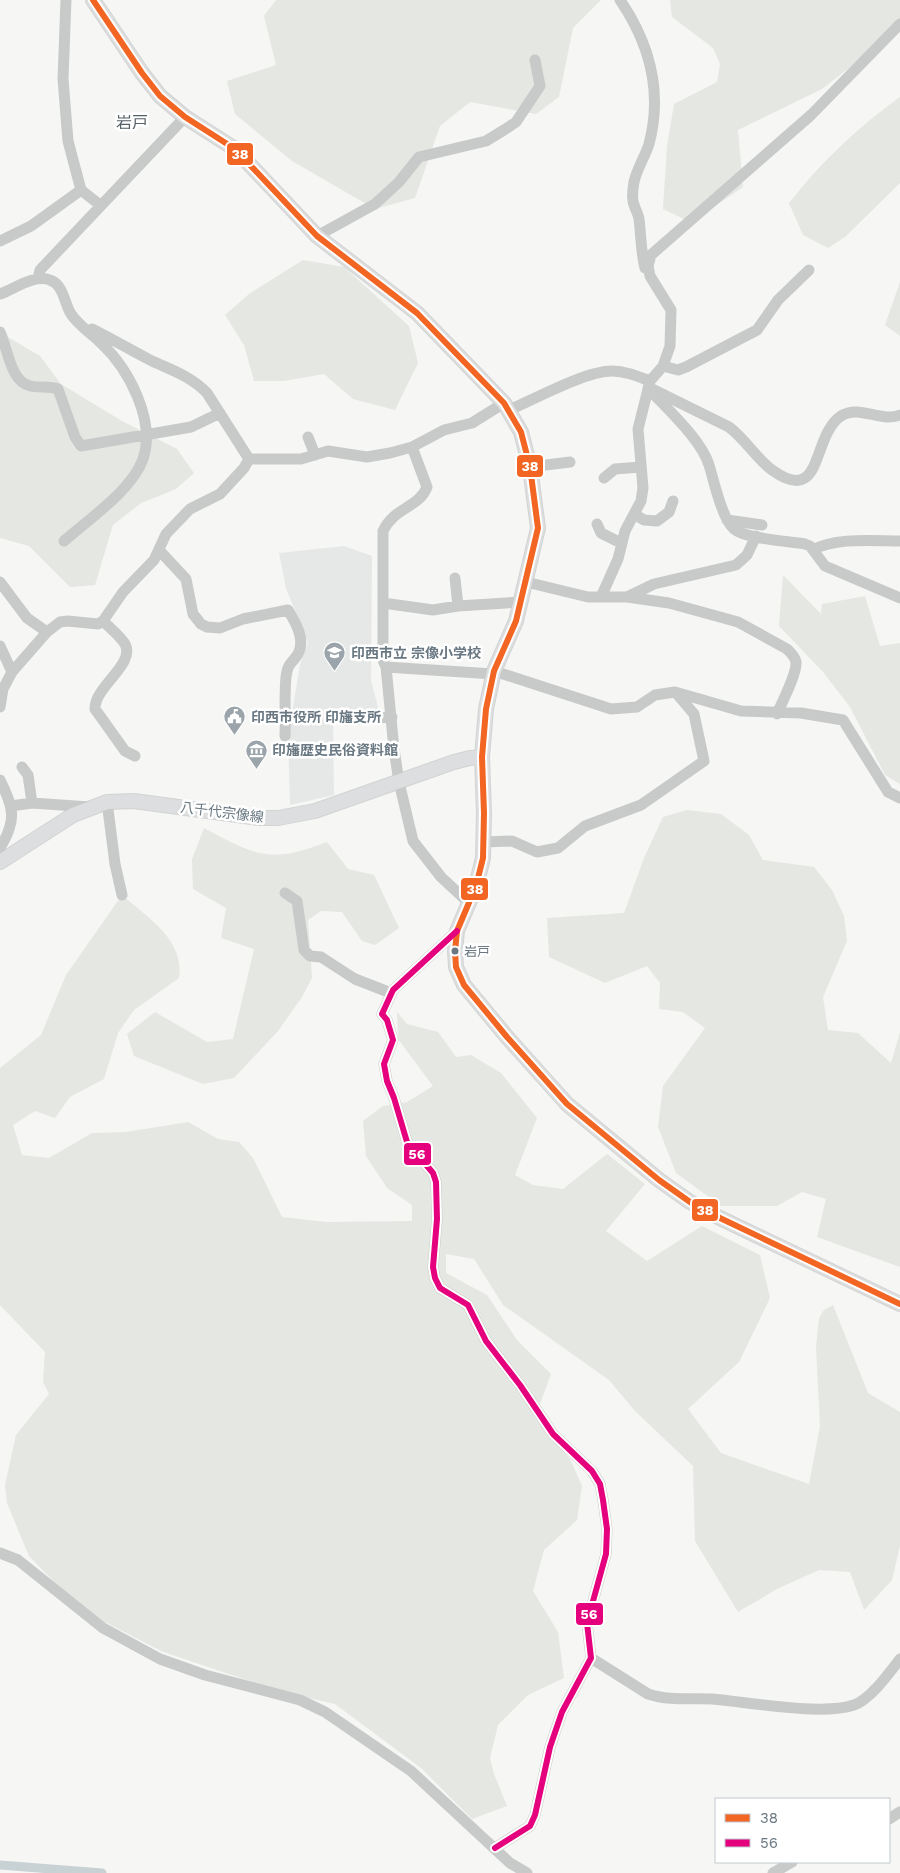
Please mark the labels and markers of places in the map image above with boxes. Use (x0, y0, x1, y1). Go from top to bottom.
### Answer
school or university icon: 印西市立 宗像小学校 (323, 641, 347, 672)
place label: 印西市立 宗像小学校 (351, 645, 481, 661)
public building icon: 印西市役所 印旛支所 (223, 705, 247, 736)
place label: 印西市役所 印旛支所 (251, 709, 381, 725)
museum icon: 印旛歴史民俗資料館 (244, 738, 268, 769)
place label: 印旛歴史民俗資料館 (272, 742, 398, 758)
place label: 岩戸 (464, 944, 490, 959)
marker: 岩戸 (450, 946, 460, 956)

